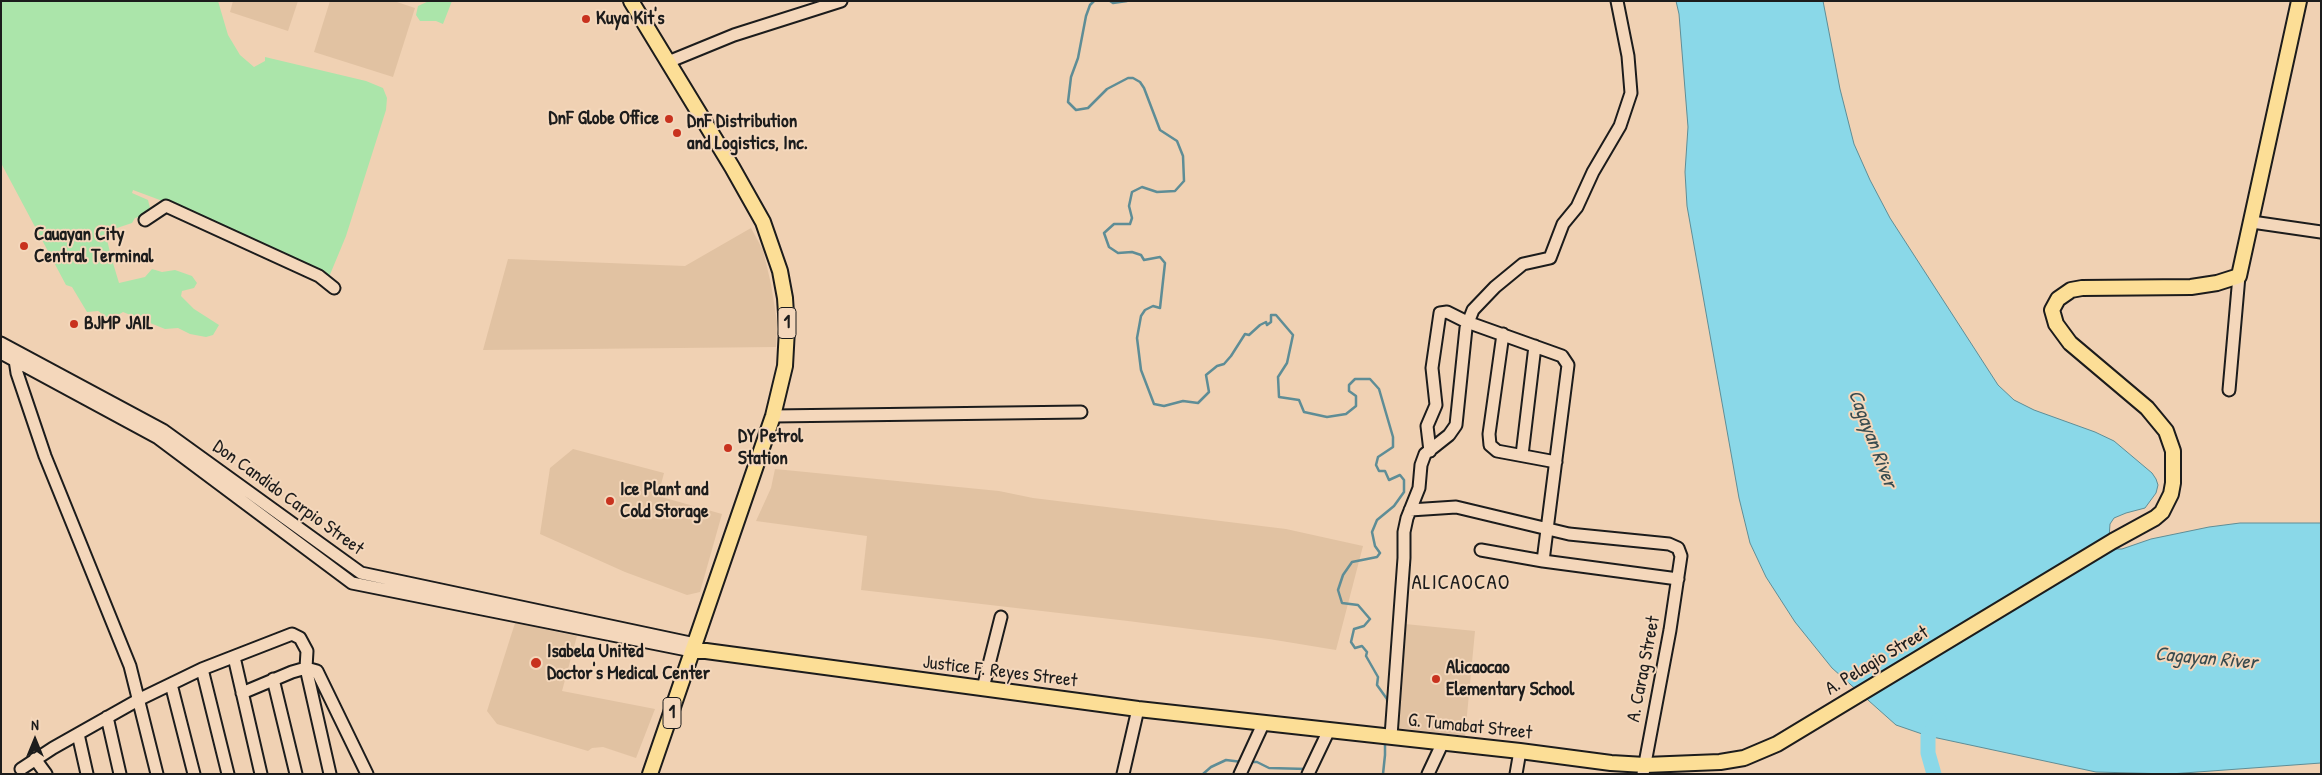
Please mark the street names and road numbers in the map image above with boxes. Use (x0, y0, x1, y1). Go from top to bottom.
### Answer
road number: 1 (778, 307, 796, 338)
street label: Don Candido Carpio Street (208, 436, 368, 560)
street label: A. Carag Street (1623, 614, 1665, 724)
street label: A. Pelagio Street (1821, 621, 1933, 701)
street label: Justice F. Reyes Street (922, 651, 1078, 693)
road number: 1 (663, 698, 681, 728)
street label: G. Tumabat Street (1407, 709, 1533, 745)

